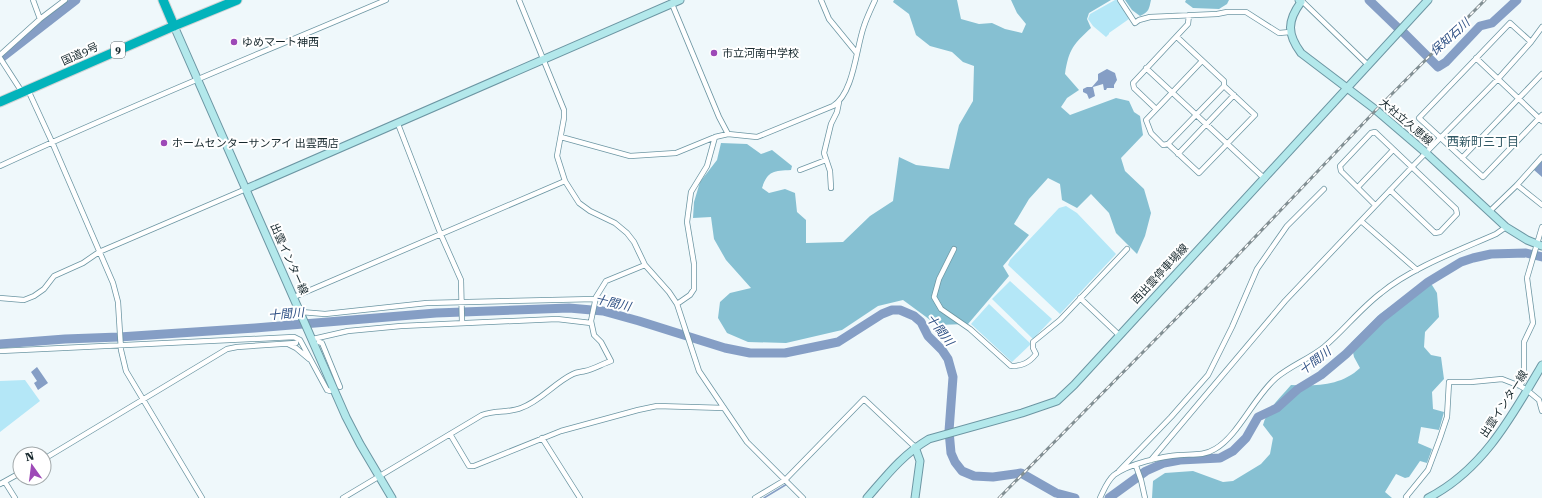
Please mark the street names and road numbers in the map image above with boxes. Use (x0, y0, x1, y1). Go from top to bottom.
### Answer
street label: 国道9号 (59, 40, 101, 68)
road number: 9 (111, 42, 125, 58)
street label: 大社立久恵線 (1377, 96, 1435, 148)
street label: 出雲インター線 (267, 221, 311, 297)
street label: 西出雲停車場線 (1129, 241, 1191, 307)
street label: 出雲インター線 (1478, 368, 1530, 440)

